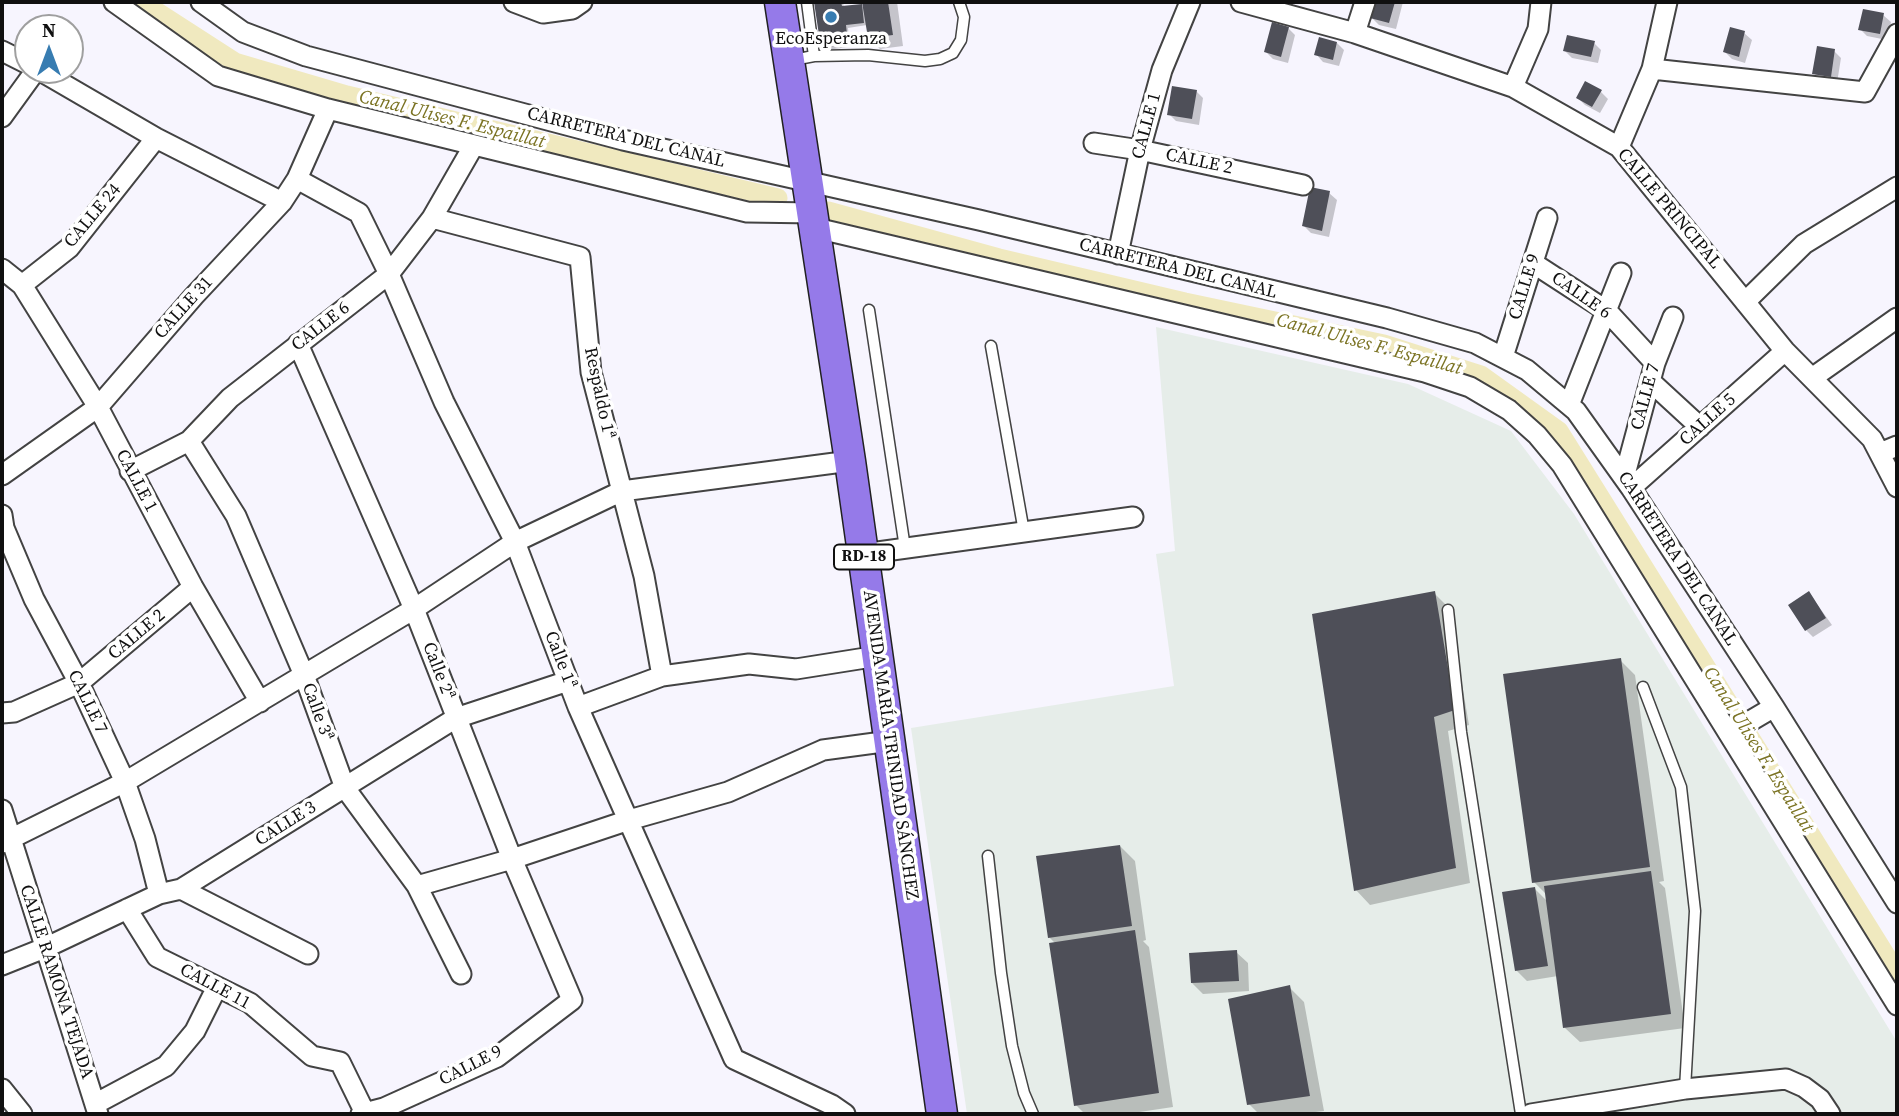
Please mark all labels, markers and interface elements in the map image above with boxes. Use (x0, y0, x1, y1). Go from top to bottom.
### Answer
marker: EcoEsperanza (823, 9, 839, 25)
north arrow (14, 14, 84, 84)
text: N (42, 17, 56, 43)
place label: EcoEsperanza (775, 28, 887, 50)
water label: Canal Ulises F. Espaillat (357, 86, 547, 154)
street label: CALLE 1 (1128, 90, 1166, 162)
street label: CARRETERA DEL CANAL (525, 103, 727, 173)
street label: CALLE 2 (1164, 144, 1234, 180)
street label: CALLE PRINCIPAL (1612, 144, 1726, 274)
street label: CALLE 24 (60, 180, 126, 252)
street label: CARRETERA DEL CANAL (1077, 234, 1279, 304)
street label: CALLE 9 (1505, 251, 1545, 323)
street label: CALLE 6 (1547, 268, 1615, 324)
street label: CALLE 31 (150, 272, 218, 344)
street label: CALLE 6 (288, 298, 354, 356)
water label: Canal Ulises F. Espaillat (1274, 309, 1464, 381)
street label: Respaldo 1ª (579, 345, 619, 441)
street label: CALLE 7 (1627, 361, 1665, 433)
street label: CALLE 5 (1676, 389, 1740, 451)
street label: CALLE 1 (111, 446, 161, 516)
street label: CARRETERA DEL CANAL (1613, 468, 1741, 650)
road number: RD-18 (834, 544, 894, 570)
street label: AVENIDA MARÍA TRINIDAD SÁNCHEZ (858, 589, 922, 901)
street label: CALLE 2 (104, 605, 170, 665)
street label: Calle 1ª (539, 628, 581, 692)
street label: Calle 2ª (417, 639, 459, 703)
water label: Canal Ulises F. Espaillat (1698, 663, 1818, 837)
street label: CALLE 7 (62, 667, 112, 737)
street label: Calle 3ª (297, 680, 337, 744)
street label: CALLE 3 (251, 797, 321, 851)
street label: CALLE RAMONA TEJADA (14, 882, 98, 1082)
street label: CALLE 11 (176, 959, 254, 1015)
street label: CALLE 9 (436, 1041, 506, 1091)

